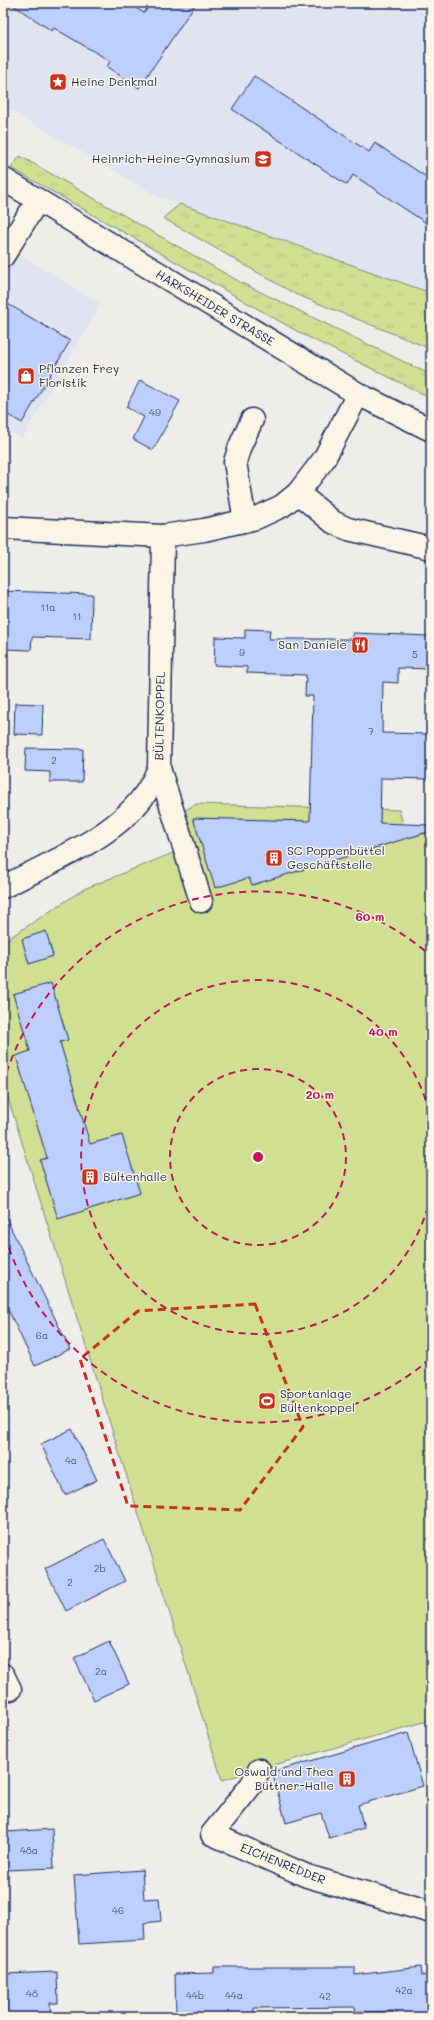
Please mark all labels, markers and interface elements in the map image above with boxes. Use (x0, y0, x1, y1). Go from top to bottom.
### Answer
place icon: Heine Denkmal (48, 72, 68, 92)
place label: Heine Denkmal (71, 73, 157, 89)
school or university icon: Heinrich-Heine-Gymnasium (253, 149, 273, 169)
place label: Heinrich-Heine-Gymnasium (92, 150, 250, 166)
street label: HARKSHEIDER STRASSE (153, 265, 278, 349)
place label: Pflanzen Frey Floristik (39, 360, 119, 390)
shop icon: Pflanzen Frey Floristik (16, 366, 36, 386)
house number: 49 (149, 405, 161, 419)
house number: 11a (40, 600, 56, 614)
house number: 11 (73, 609, 81, 623)
restaurant icon: San Daniele (350, 635, 370, 655)
place label: San Daniele (278, 636, 347, 652)
house number: 9 (239, 645, 245, 659)
house number: 5 (412, 647, 418, 661)
street label: BÜLTENKOPPEL (150, 671, 168, 761)
house number: 7 (368, 724, 374, 738)
house number: 2 (51, 753, 57, 767)
place label: SC Poppenbüttel Geschäftstelle (287, 842, 385, 872)
building icon: SC Poppenbüttel Geschäftstelle (264, 848, 284, 868)
text: 60 m (356, 908, 384, 924)
text: 40 m (368, 1023, 398, 1039)
text: 20 m (306, 1086, 334, 1102)
centre of rings (251, 1150, 265, 1164)
building icon: Bültenhalle (80, 1167, 100, 1187)
place label: Bültenhalle (103, 1168, 167, 1184)
house number: 6a (36, 1328, 48, 1342)
place label: Sportanlage Bültenkoppel (280, 1385, 355, 1415)
sports icon: Sportanlage Bültenkoppel (257, 1391, 277, 1411)
house number: 4a (65, 1453, 77, 1467)
house number: 2b (94, 1561, 106, 1575)
house number: 2 (67, 1575, 73, 1589)
house number: 2a (95, 1664, 107, 1678)
place label: Oswald und Thea Büttner-Halle (234, 1763, 334, 1793)
building icon: Oswald und Thea Büttner-Halle (337, 1769, 357, 1789)
street label: EICHENREDDER (238, 1839, 328, 1887)
house number: 48a (20, 1843, 38, 1857)
house number: 46 (112, 1903, 124, 1917)
house number: 42a (395, 1983, 413, 1997)
house number: 48 (26, 1986, 38, 2000)
house number: 44b (186, 1988, 204, 2002)
house number: 44a (225, 1988, 243, 2002)
house number: 42 (319, 1989, 331, 2003)

